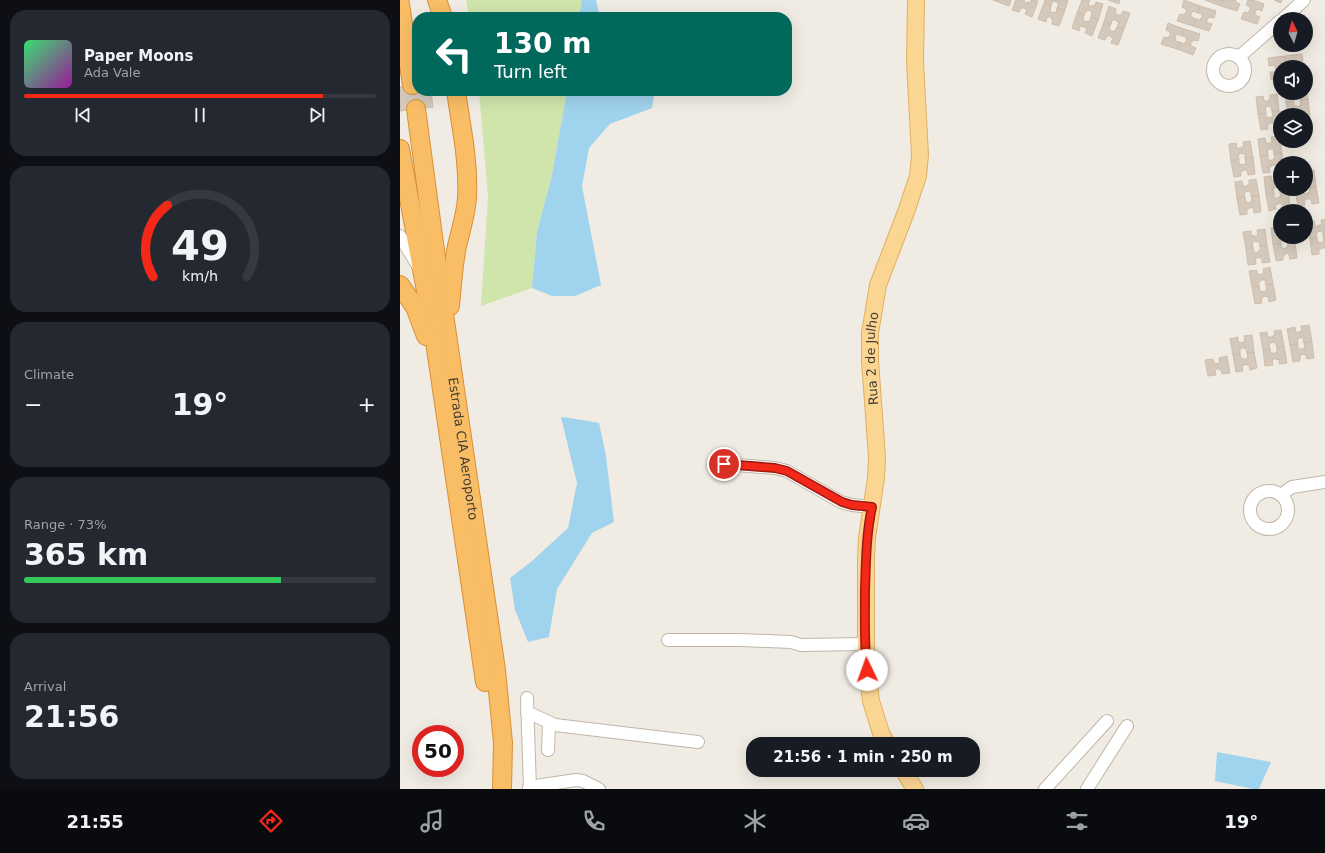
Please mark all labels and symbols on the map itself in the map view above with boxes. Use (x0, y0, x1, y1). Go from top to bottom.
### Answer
north arrow (1273, 12, 1313, 52)
street label: Rua 2 de Julho (863, 311, 881, 406)
street label: Estrada CIA Aeroporto (445, 376, 481, 521)
pin (707, 447, 741, 481)
position arrow (846, 649, 888, 691)
speed limit sign: 50 (412, 725, 464, 777)

